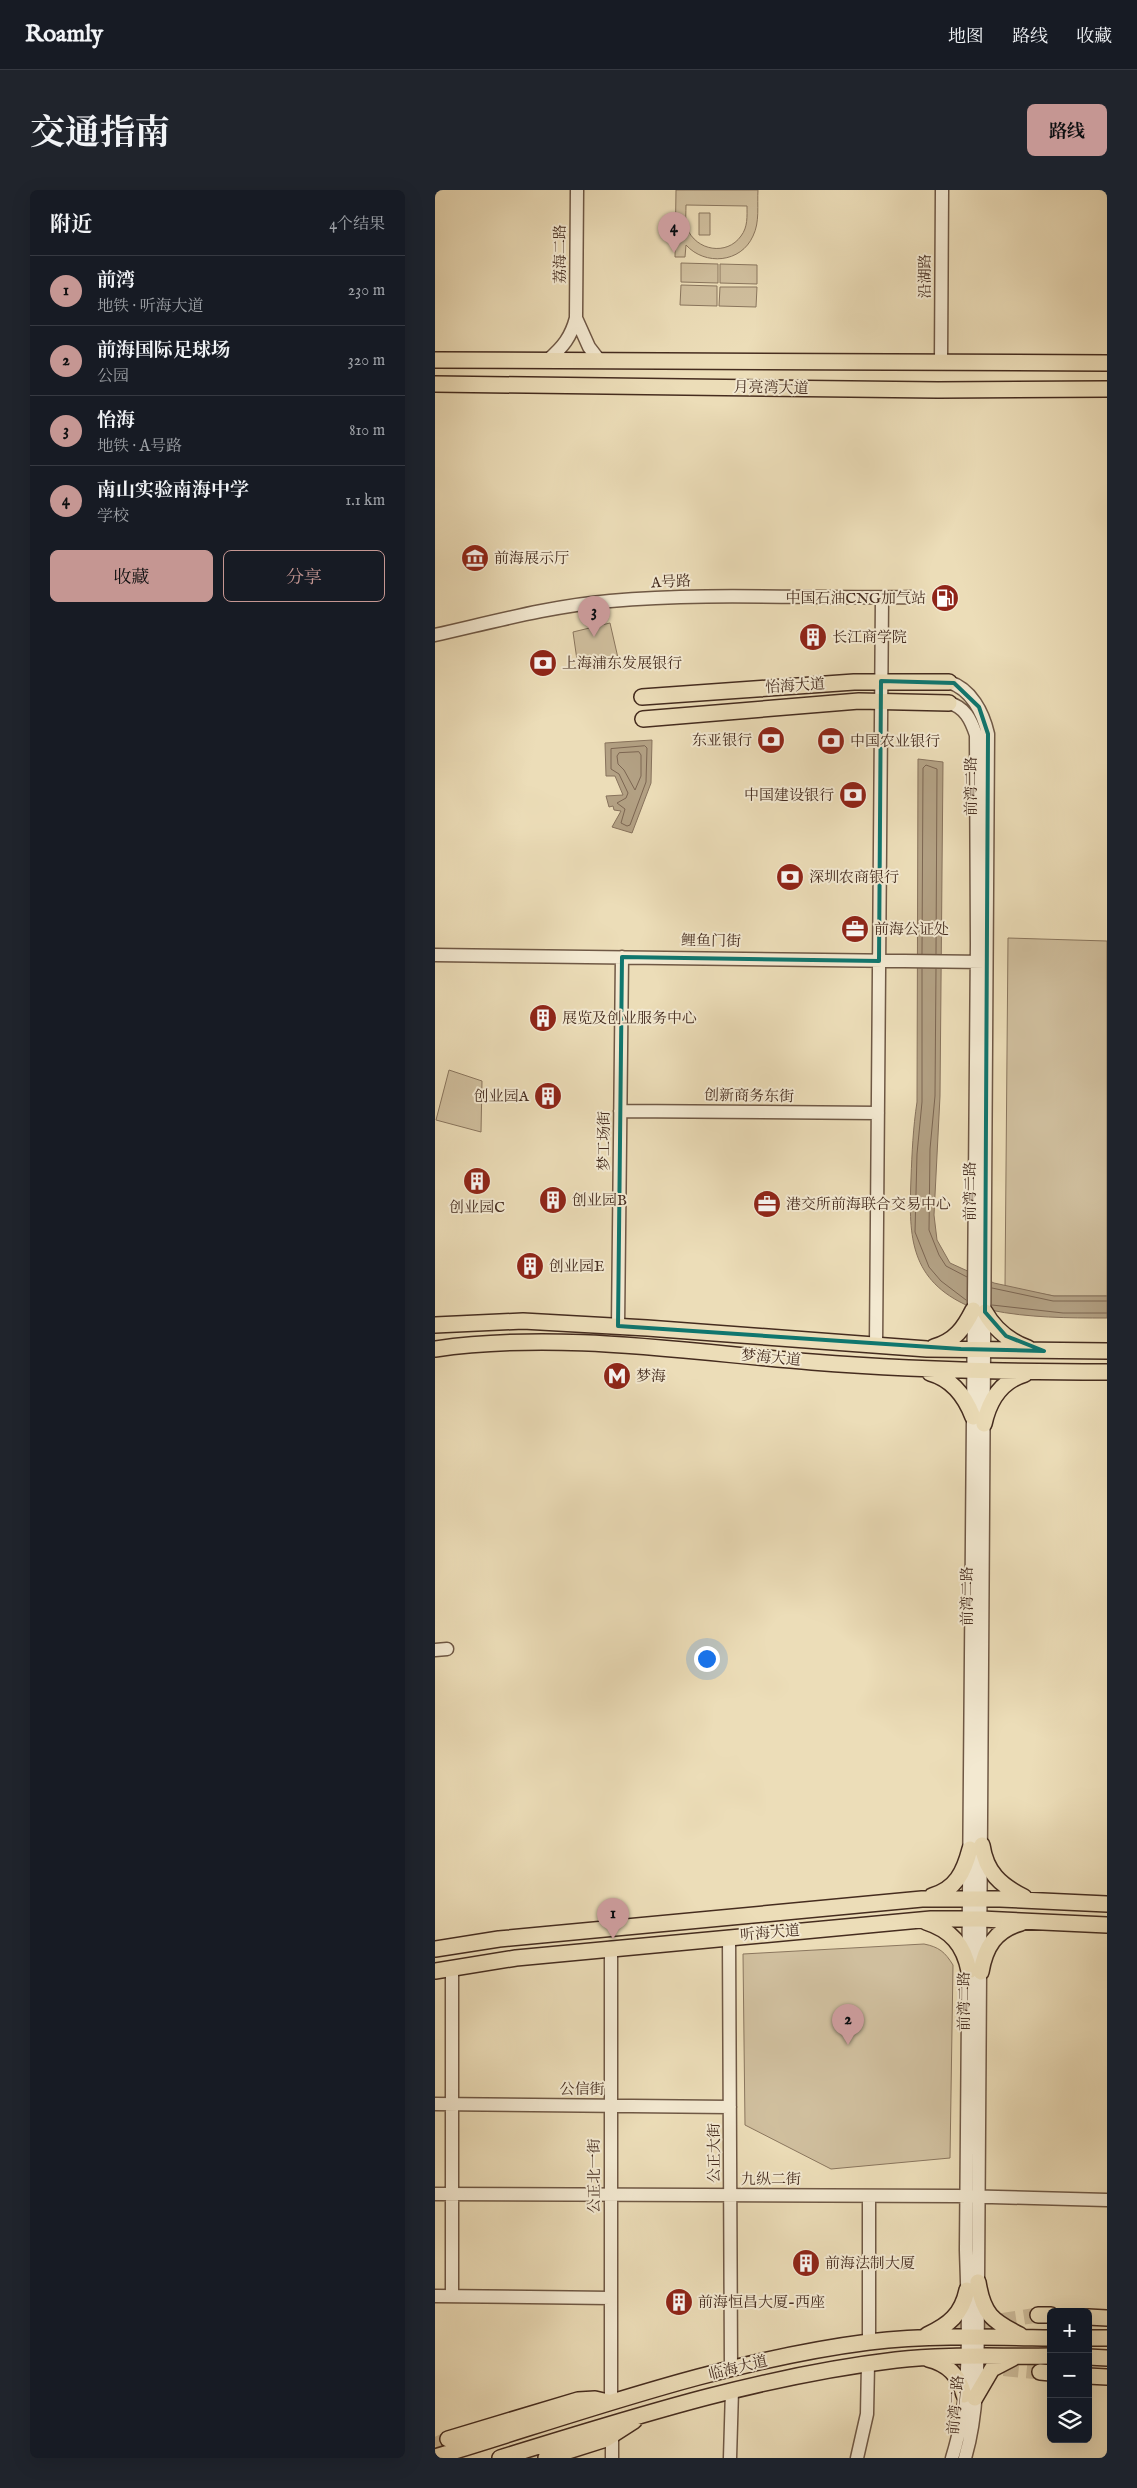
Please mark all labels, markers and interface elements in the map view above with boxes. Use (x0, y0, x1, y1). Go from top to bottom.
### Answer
text: Roamly (25, 19, 103, 50)
text: 地图 (948, 26, 984, 49)
text: 路线 (1012, 26, 1048, 49)
text: 收藏 (1076, 26, 1112, 49)
button: 路线 (1027, 104, 1107, 156)
text: 交通指南 (30, 112, 170, 157)
text: 附近 (50, 212, 92, 239)
pin: 4 (658, 212, 690, 253)
text: 4个结果 (329, 215, 385, 235)
street label: 荔海二路 (551, 224, 570, 284)
street label: 沿湖路 (916, 253, 935, 299)
text: 前湾 (97, 269, 135, 293)
text: 1 (63, 281, 69, 301)
text: 230 m (348, 281, 385, 301)
text: 地铁 · 听海大道 (97, 297, 204, 317)
text: 前海国际足球场 (97, 339, 230, 363)
text: 2 (62, 351, 70, 371)
text: 320 m (348, 351, 385, 371)
text: 公园 (97, 367, 129, 387)
street label: 月亮湾大道 (733, 378, 809, 398)
text: 怡海 (97, 409, 135, 433)
text: 3 (63, 421, 69, 441)
text: 810 m (349, 421, 385, 441)
text: 地铁 · A号路 (97, 437, 182, 457)
text: 南山实验南海中学 (97, 479, 249, 503)
text: 4 (62, 491, 70, 511)
text: 1.1 km (345, 491, 385, 511)
text: 学校 (97, 507, 129, 527)
museum icon: 前海展示厅 (460, 543, 490, 573)
place label: 前海展示厅 (494, 549, 569, 568)
button: 收藏 (50, 550, 213, 602)
button: 分享 (223, 550, 385, 602)
street label: A号路 (649, 571, 692, 593)
fuel station icon: 中国石油CNG加气站 (930, 583, 960, 613)
place label: 中国石油CNG加气站 (786, 589, 926, 608)
pin: 3 (578, 596, 610, 637)
building icon: 长江商学院 (798, 622, 828, 652)
place label: 长江商学院 (832, 628, 907, 647)
bank icon: 上海浦东发展银行 (528, 648, 558, 678)
place label: 上海浦东发展银行 (562, 654, 682, 673)
street label: 怡海大道 (764, 674, 826, 698)
bank icon: 东亚银行 (756, 725, 786, 755)
bank icon: 中国农业银行 (816, 726, 846, 756)
place label: 东亚银行 (692, 731, 752, 750)
place label: 中国农业银行 (850, 732, 940, 751)
street label: 前湾二路 (962, 756, 981, 816)
bank icon: 中国建设银行 (838, 780, 868, 810)
place label: 中国建设银行 (744, 786, 834, 805)
bank icon: 深圳农商银行 (775, 862, 805, 892)
place label: 深圳农商银行 (809, 868, 899, 887)
office icon: 前海公证处 (840, 914, 870, 944)
place label: 前海公证处 (874, 920, 949, 939)
street label: 鲤鱼门街 (681, 931, 741, 951)
building icon: 展览及创业服务中心 (528, 1003, 558, 1033)
place label: 展览及创业服务中心 (562, 1009, 697, 1028)
building icon: 创业园A (533, 1081, 563, 1111)
street label: 创新商务东街 (704, 1086, 794, 1106)
place label: 创业园A (474, 1087, 530, 1106)
street label: 梦工场街 (595, 1111, 614, 1171)
street label: 前湾二路 (961, 1161, 980, 1221)
building icon: 创业园C (462, 1166, 492, 1196)
building icon: 创业园B (538, 1185, 568, 1215)
office icon: 港交所前海联合交易中心 (752, 1189, 782, 1219)
place label: 创业园B (572, 1191, 627, 1210)
place label: 港交所前海联合交易中心 (786, 1195, 951, 1214)
place label: 创业园C (449, 1198, 505, 1217)
building icon: 创业园E (515, 1251, 545, 1281)
place label: 创业园E (549, 1257, 604, 1276)
street label: 梦海大道 (740, 1346, 802, 1370)
metro station icon: 梦海 (602, 1361, 632, 1391)
place label: 梦海 (636, 1367, 666, 1386)
street label: 前湾二路 (958, 1566, 977, 1626)
your location (694, 1646, 720, 1672)
pin: 1 (597, 1898, 629, 1939)
street label: 听海大道 (739, 1921, 801, 1945)
street label: 前湾二路 (955, 1971, 974, 2031)
pin: 2 (832, 2004, 864, 2045)
street label: 公信街 (559, 2080, 605, 2099)
street label: 公正大街 (705, 2123, 724, 2183)
street label: 公正北一街 (585, 2138, 604, 2214)
street label: 九纵二街 (741, 2170, 801, 2189)
building icon: 前海法制大厦 (791, 2248, 821, 2278)
place label: 前海法制大厦 (825, 2254, 915, 2273)
building icon: 前海恒昌大厦-西座 (664, 2287, 694, 2317)
place label: 前海恒昌大厦-西座 (698, 2293, 825, 2312)
map controls (1047, 2308, 1092, 2443)
button: + (1047, 2308, 1092, 2353)
street label: 临海大道 (707, 2352, 769, 2384)
button: − (1047, 2353, 1092, 2398)
street label: 前湾二路 (944, 2374, 968, 2436)
button: layers (1047, 2398, 1092, 2443)

